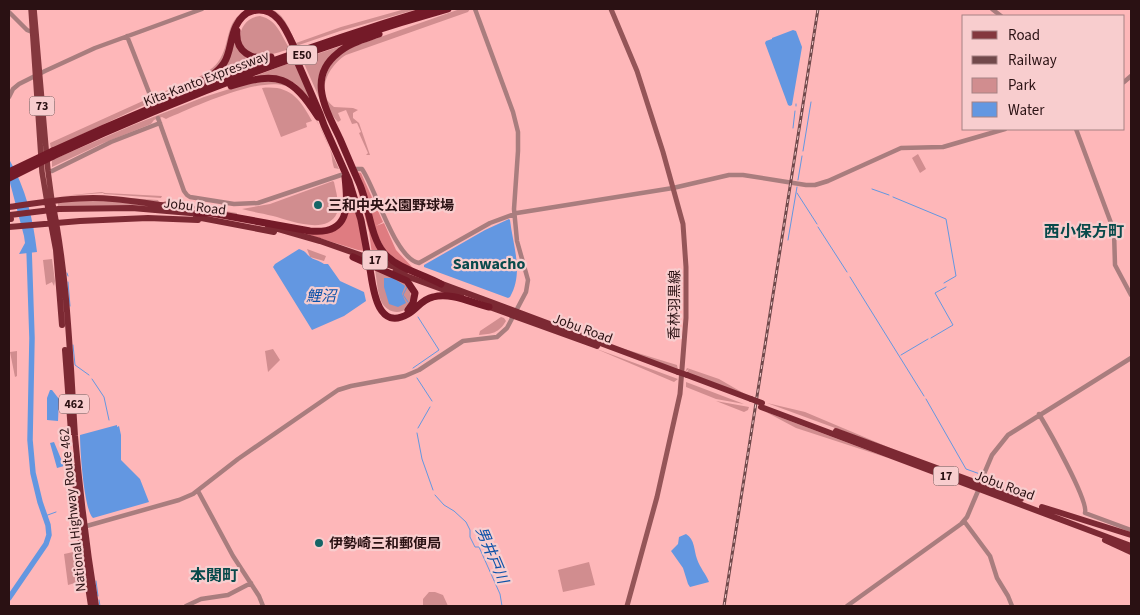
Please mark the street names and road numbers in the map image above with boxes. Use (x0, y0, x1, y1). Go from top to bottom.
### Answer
street label: Kita-Kanto Expressway (141, 46, 272, 112)
road number: E50 (287, 46, 317, 64)
road number: 73 (30, 96, 54, 115)
street label: Jobu Road (163, 193, 227, 221)
road number: 17 (362, 250, 388, 270)
street label: 香林羽黒線 (664, 270, 686, 340)
street label: Jobu Road (550, 309, 615, 349)
road number: 462 (59, 394, 89, 414)
street label: National Highway Route 462 (54, 427, 92, 593)
road number: 17 (934, 466, 958, 486)
street label: Jobu Road (972, 466, 1037, 506)

